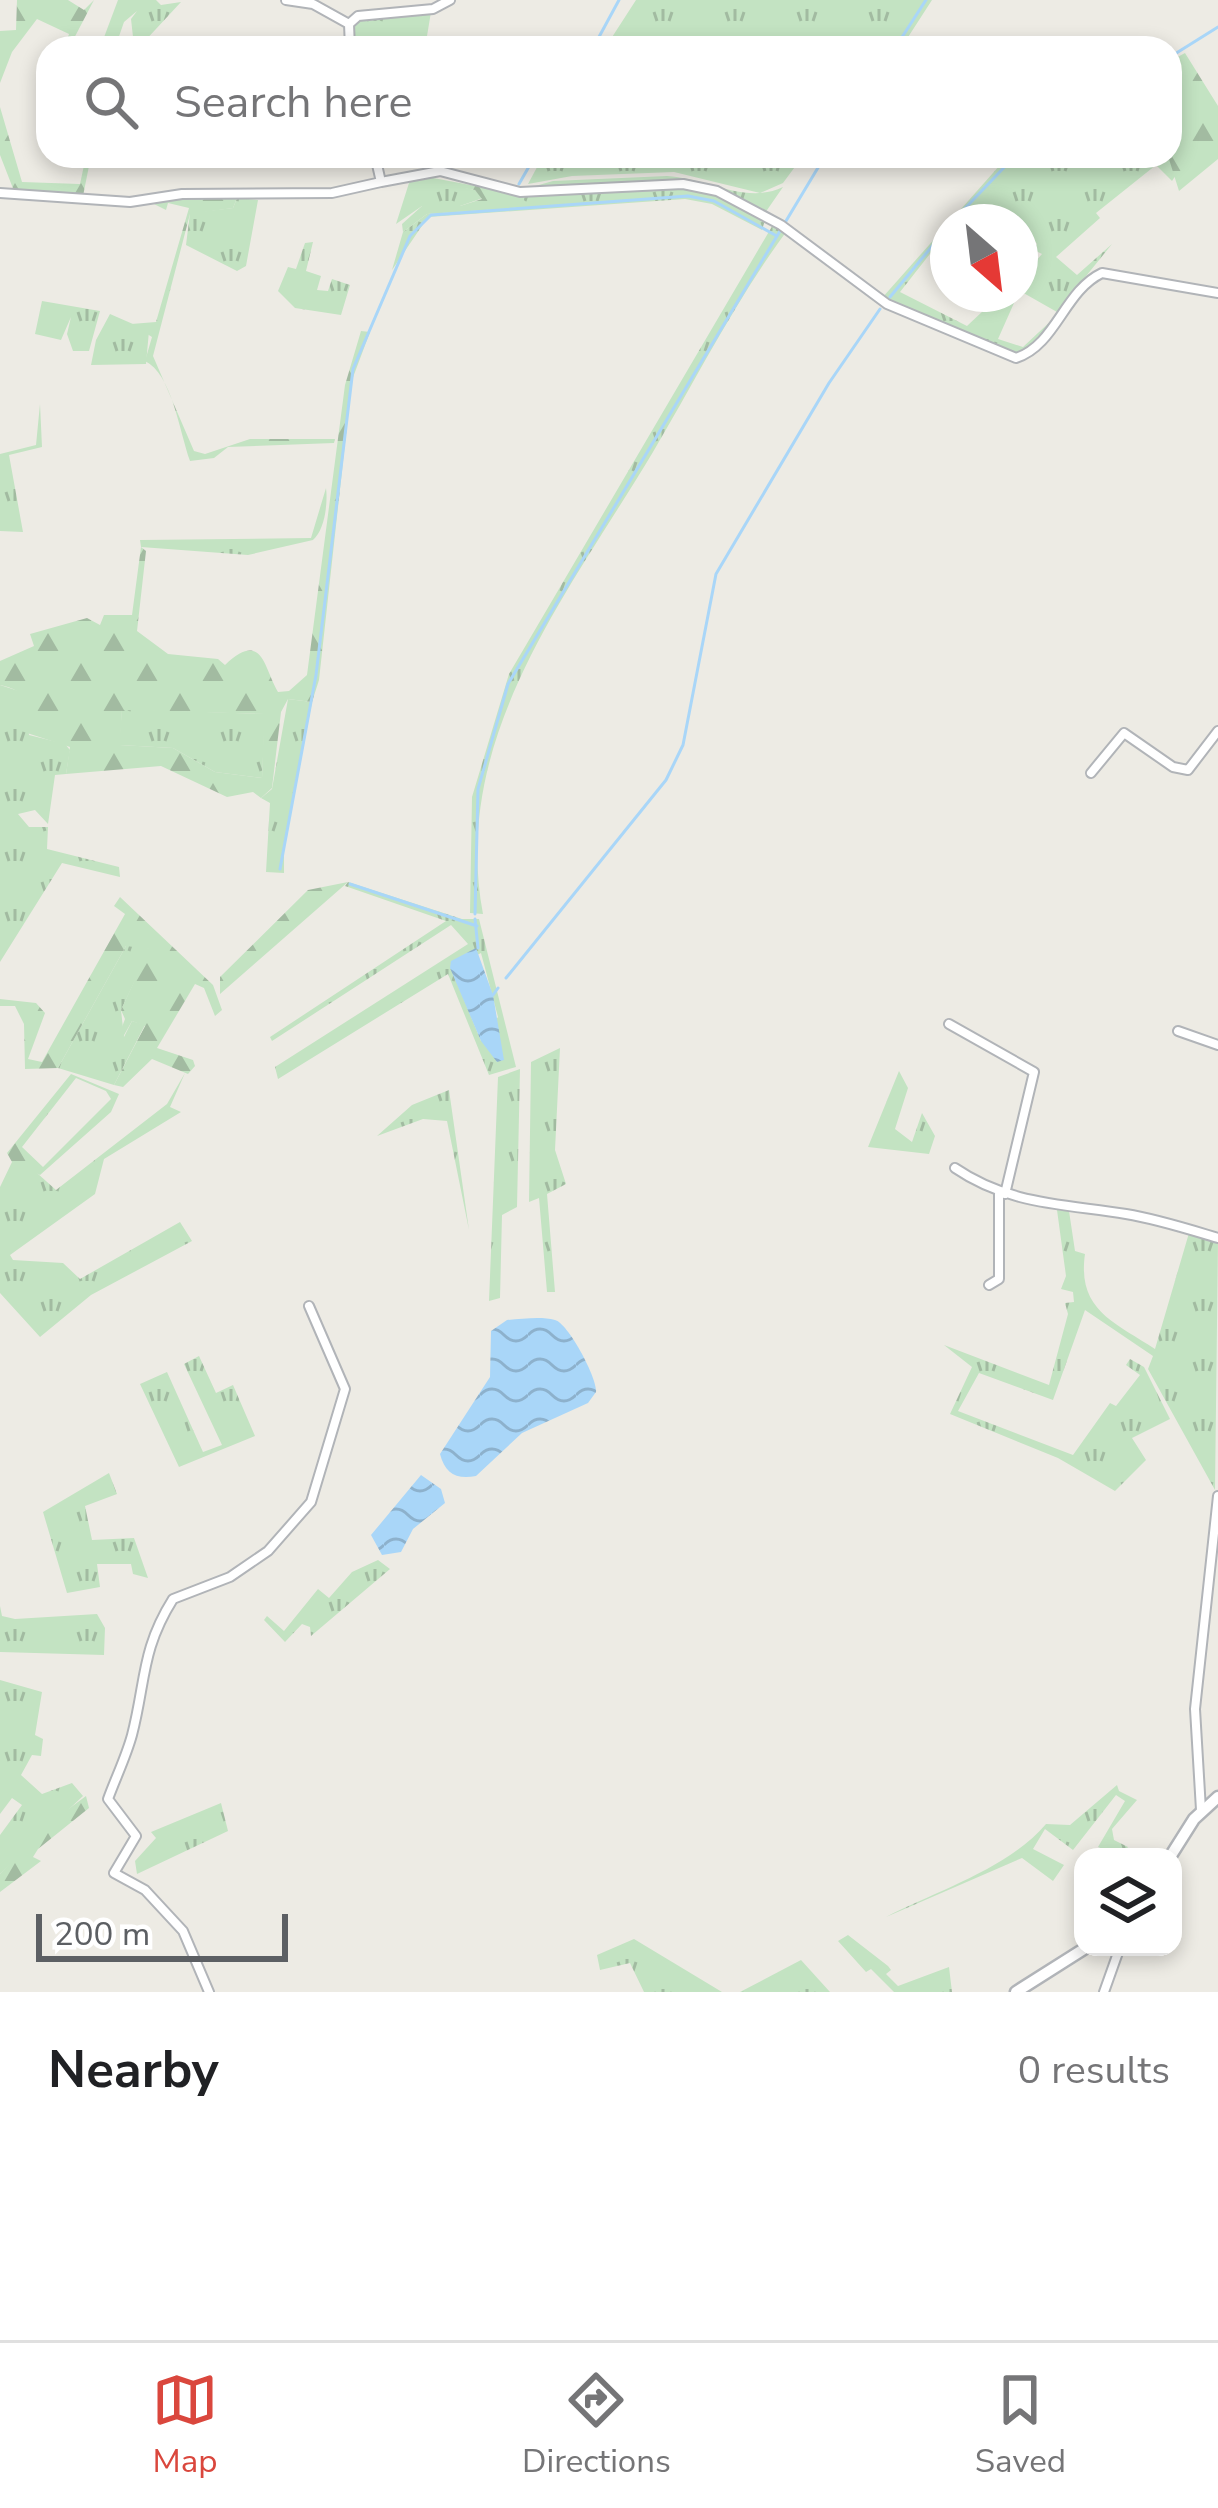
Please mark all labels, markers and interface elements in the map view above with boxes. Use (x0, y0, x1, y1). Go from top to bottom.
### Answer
search box (36, 36, 1182, 168)
icon: search (78, 69, 144, 135)
text: Search here (174, 72, 413, 133)
north arrow (930, 204, 1038, 312)
map controls (1074, 1848, 1182, 1956)
button: layers (1074, 1848, 1182, 1956)
scale bar (36, 1908, 288, 1961)
text: 200 m (54, 1912, 150, 1957)
text: Nearby (48, 2035, 219, 2105)
text: 0 results (1018, 2044, 1170, 2097)
tab: Map (152, 2367, 218, 2484)
tab: Directions (522, 2367, 671, 2484)
tab: Saved (975, 2367, 1066, 2484)

